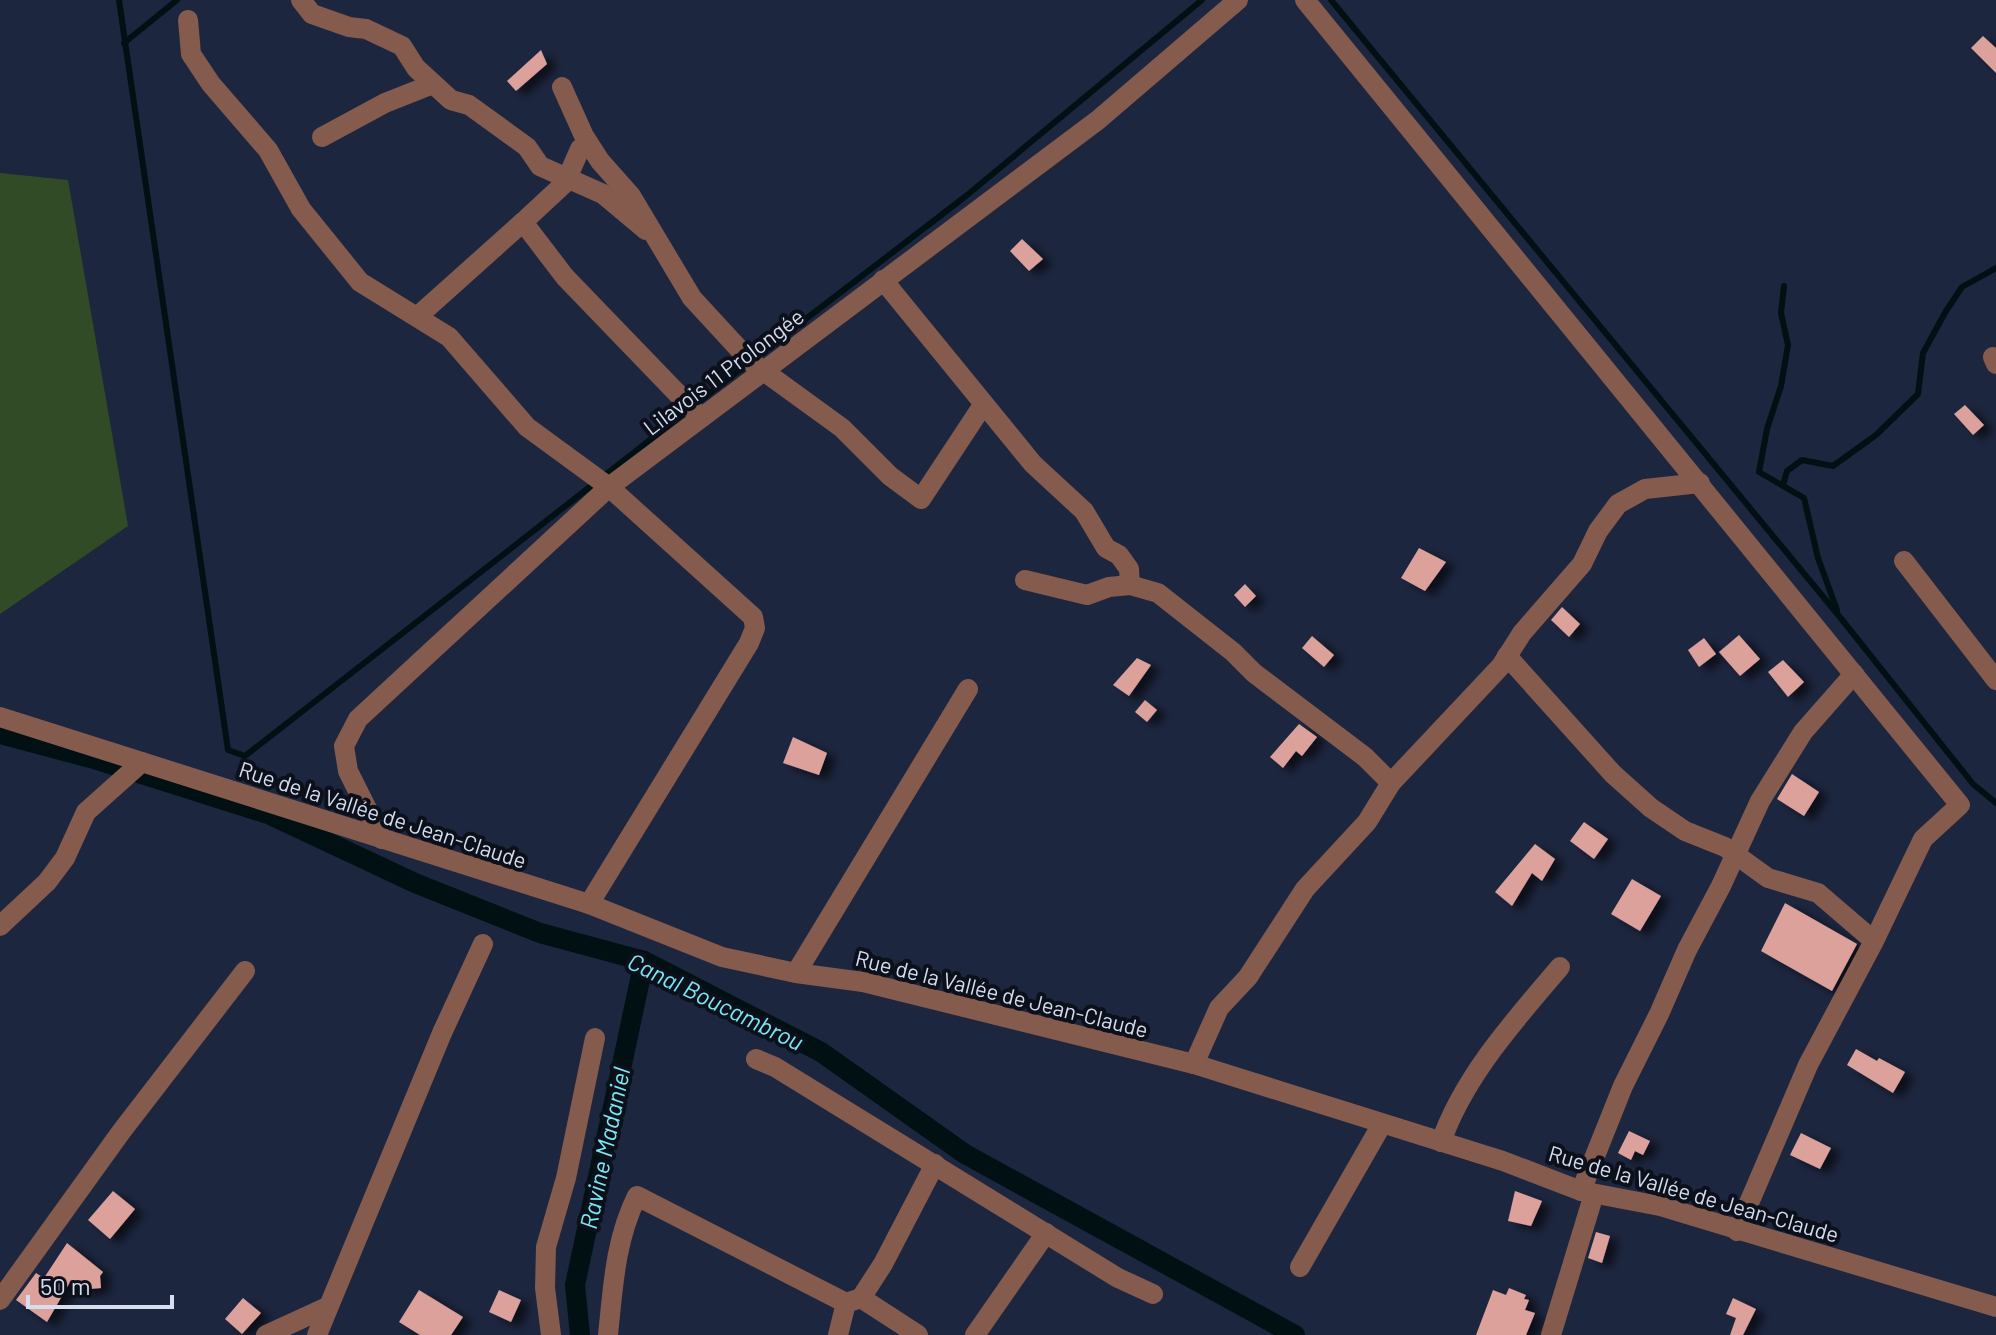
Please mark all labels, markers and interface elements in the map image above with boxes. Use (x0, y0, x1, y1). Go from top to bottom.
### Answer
street label: Lilavois 11 Prolongée (638, 302, 808, 440)
street label: Rue de la Vallée de Jean-Claude (236, 755, 530, 873)
street label: Rue de la Vallée de Jean-Claude (853, 944, 1151, 1042)
water label: Canal Boucambrou (623, 946, 809, 1056)
water label: Ravine Madaniel (573, 1064, 635, 1231)
street label: Rue de la Vallée de Jean-Claude (1546, 1139, 1842, 1247)
scale bar (28, 1259, 172, 1309)
text: 50 m (40, 1271, 91, 1300)

